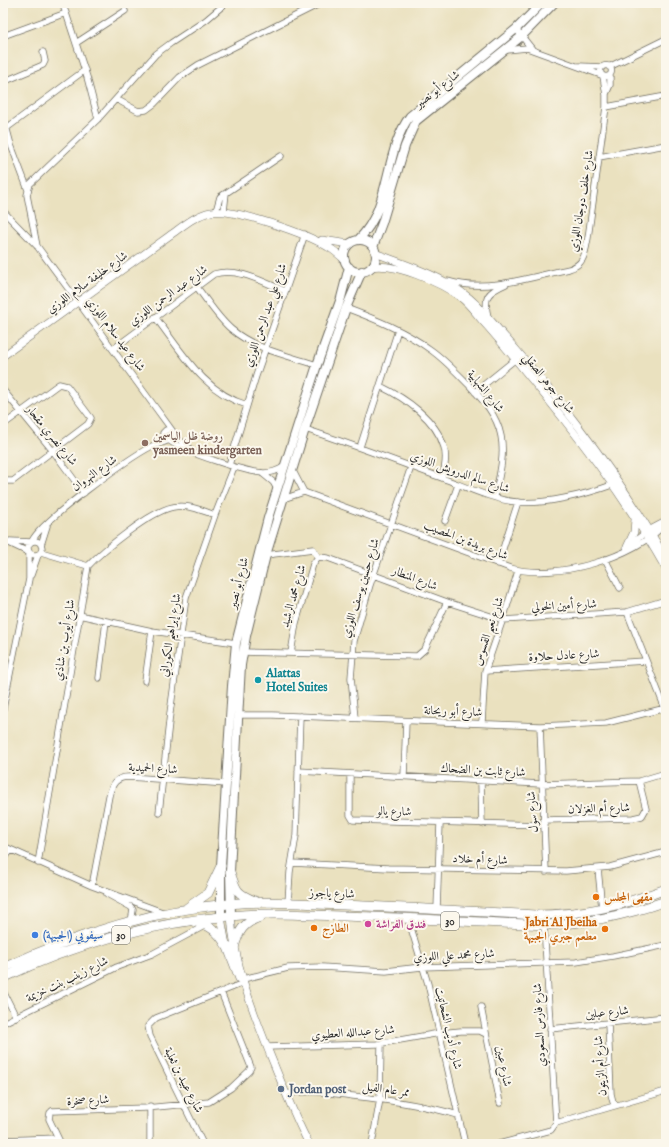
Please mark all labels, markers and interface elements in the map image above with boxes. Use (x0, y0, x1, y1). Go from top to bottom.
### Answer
street label: شارع أبو نصير (410, 66, 465, 115)
street label: شارع خلف دوجان اللوزي (566, 149, 600, 254)
street label: شارع خليفة سلام اللوزي (44, 248, 133, 319)
street label: شارع علي عبد الرحمن اللوزي (241, 261, 294, 370)
street label: شارع عبد الرحمن اللوزي (126, 262, 212, 331)
street label: شارع عيد سلام اللوزي (80, 294, 149, 376)
street label: شارع جوهر الصقلي (517, 350, 578, 419)
street label: شارع الشهابية (462, 367, 507, 418)
street label: شارع نصري مقحار (20, 401, 81, 471)
place label: روضة ظل الياسمين yasmeen kindergarten (152, 429, 263, 459)
marker: روضة ظل الياسمين yasmeen kindergarten (140, 438, 150, 448)
street label: شارع سالم الدرويش اللوزي (407, 448, 512, 499)
street label: شارع النهروان (69, 452, 122, 497)
street label: شارع بريدة بن الحصيب (421, 518, 510, 566)
street label: شارع حسين يوسف اللوزي (338, 536, 386, 641)
street label: شارع أبو نصير (223, 555, 255, 613)
street label: شارع محمد الرشيد (277, 563, 313, 630)
street label: شارع المنطار (388, 563, 440, 597)
street label: شارع إبراهيم الكوراني (156, 592, 188, 679)
street label: شارع نعيم القسوس (470, 595, 511, 669)
street label: شارع أمين الخولي (531, 595, 598, 618)
street label: شارع أيوب بن شاذي (50, 598, 81, 682)
street label: شارع عادل حلاوة (528, 646, 600, 668)
place label: Alattas Hotel Suites (265, 666, 328, 695)
marker: Alattas Hotel Suites (253, 675, 263, 685)
street label: شارع أبو ريحانة (423, 702, 483, 723)
street label: شارع الحميدية (128, 760, 178, 780)
street label: شارع ثابت بن الضحاك (440, 761, 526, 783)
street label: شارع سول (524, 790, 544, 833)
street label: شارع أم الغزلان (568, 799, 631, 820)
street label: شارع يالو (375, 804, 412, 822)
street label: شارع أم خلاد (452, 850, 508, 871)
street label: شارع ياجوز (308, 885, 355, 905)
place label: مقهى المجلس (604, 890, 653, 905)
marker: مقهى المجلس (591, 892, 601, 902)
road number: 30 (441, 912, 459, 930)
place label: Jabri Al Jbeiha مطعم جبري الجبيهة (523, 915, 598, 947)
place label: فندق الفراشة (376, 917, 426, 932)
marker: فندق الفراشة (363, 919, 373, 929)
place label: الطازج (322, 921, 349, 939)
marker: الطازج (309, 923, 319, 933)
marker: Jabri Al Jbeiha مطعم جبري الجبيهة (600, 924, 610, 934)
road number: 30 (112, 926, 130, 944)
place label: سيفويي (الجبيهة) (43, 928, 103, 945)
marker: سيفويي (الجبيهة) (30, 930, 40, 940)
street label: شارع محمد علي اللوزي (413, 946, 495, 969)
street label: شارع زينب بنت خزيمة (24, 953, 112, 1008)
street label: شارع فارس السعودي (530, 982, 552, 1067)
street label: شارع أديب الشحاتيت (429, 985, 466, 1072)
street label: شارع عبلين (585, 1003, 630, 1025)
street label: شارع عبدالله العطيوي (311, 1022, 396, 1046)
street label: شارع أم الزيتون (590, 1035, 613, 1097)
street label: شارع عبين (489, 1044, 515, 1089)
street label: شارع عبيد بن ثعلبة (158, 1045, 207, 1117)
street label: ممر عام الفيل (361, 1079, 411, 1103)
place label: Jordan post (287, 1082, 347, 1098)
marker: Jordan post (276, 1084, 286, 1094)
street label: شارع صخرة (66, 1092, 110, 1112)

